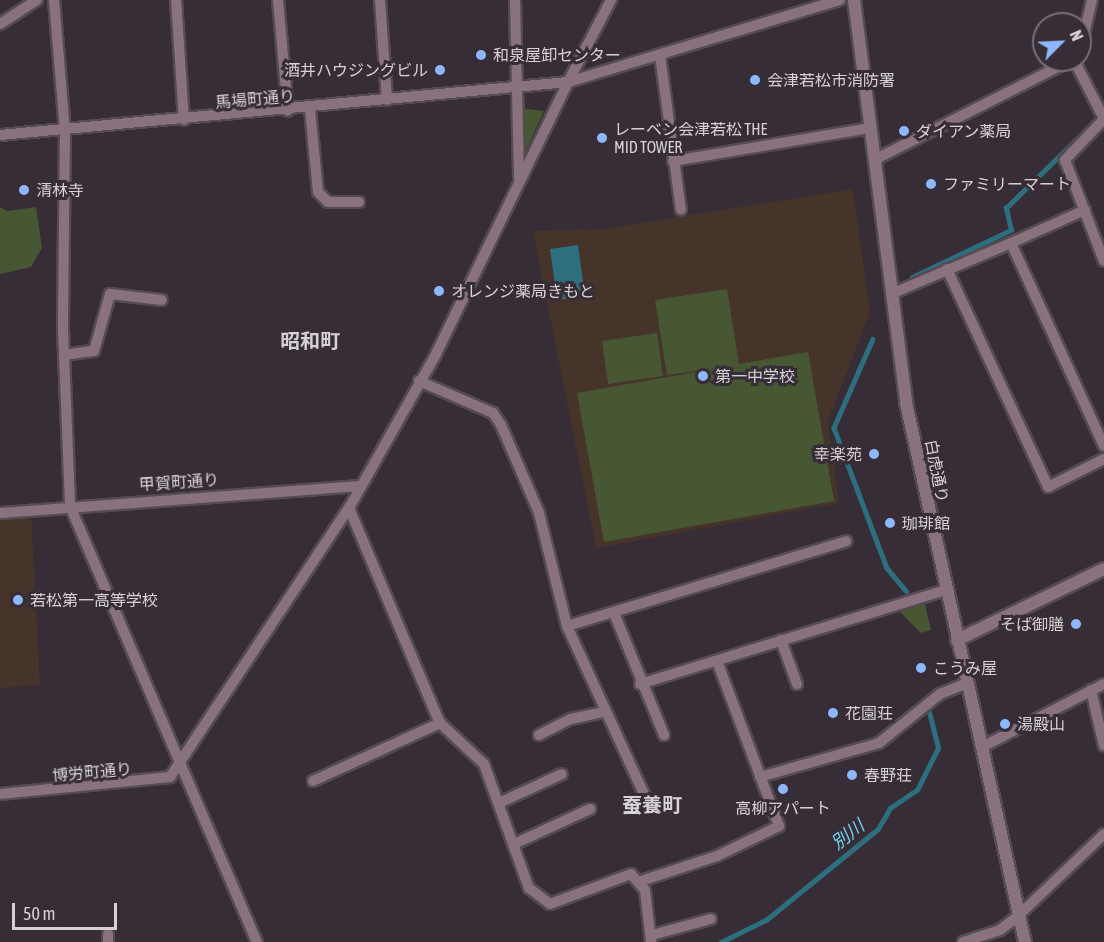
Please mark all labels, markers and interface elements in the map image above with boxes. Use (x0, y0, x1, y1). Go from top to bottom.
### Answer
north arrow (1032, 12, 1092, 72)
text: N (1066, 28, 1087, 43)
place label: 和泉屋卸センター (493, 45, 621, 65)
marker: 和泉屋卸センター (474, 48, 488, 62)
place label: 酒井ハウジングビル (284, 60, 428, 80)
marker: 酒井ハウジングビル (433, 63, 447, 77)
place label: 会津若松市消防署 (767, 70, 895, 90)
marker: 会津若松市消防署 (748, 73, 762, 87)
street label: 馬場町通り (214, 86, 296, 112)
place label: レーベン会津若松 THE MID TOWER (614, 119, 767, 157)
place label: ダイアン薬局 (916, 121, 1012, 141)
marker: ダイアン薬局 (897, 124, 911, 138)
marker: レーベン会津若松 THE MID TOWER (595, 131, 609, 145)
place label: ファミリーマート (943, 174, 1071, 194)
marker: ファミリーマート (924, 177, 938, 191)
place label: 清林寺 (36, 180, 84, 200)
marker: 清林寺 (17, 183, 31, 197)
place label: オレンジ薬局きもと (451, 281, 595, 301)
marker: オレンジ薬局きもと (432, 284, 446, 298)
district label: 昭和町 (280, 328, 340, 352)
place label: 第一中学校 (715, 366, 795, 386)
marker: 第一中学校 (696, 369, 710, 383)
street label: 白虎通り (921, 438, 953, 504)
place label: 幸楽苑 (814, 444, 862, 464)
marker: 幸楽苑 (867, 447, 881, 461)
street label: 甲賀町通り (138, 470, 220, 494)
place label: 珈琲館 (902, 513, 950, 533)
marker: 珈琲館 (883, 516, 897, 530)
place label: 若松第一高等学校 (30, 590, 158, 610)
marker: 若松第一高等学校 (11, 593, 25, 607)
place label: そば御膳 (1000, 614, 1064, 634)
marker: そば御膳 (1069, 617, 1083, 631)
place label: こうみ屋 (933, 658, 997, 678)
marker: こうみ屋 (914, 661, 928, 675)
place label: 花園荘 (845, 703, 893, 723)
marker: 花園荘 (826, 706, 840, 720)
place label: 湯殿山 (1017, 714, 1065, 734)
marker: 湯殿山 (998, 717, 1012, 731)
street label: 博労町通り (51, 759, 133, 785)
place label: 春野荘 (864, 765, 912, 785)
marker: 春野荘 (845, 768, 859, 782)
marker: 高柳アパート (776, 782, 790, 796)
district label: 蚕養町 (622, 792, 682, 816)
place label: 高柳アパート (735, 798, 831, 818)
water label: 別川 (827, 815, 869, 855)
scale bar (15, 891, 120, 929)
text: 50 m (23, 903, 55, 924)

